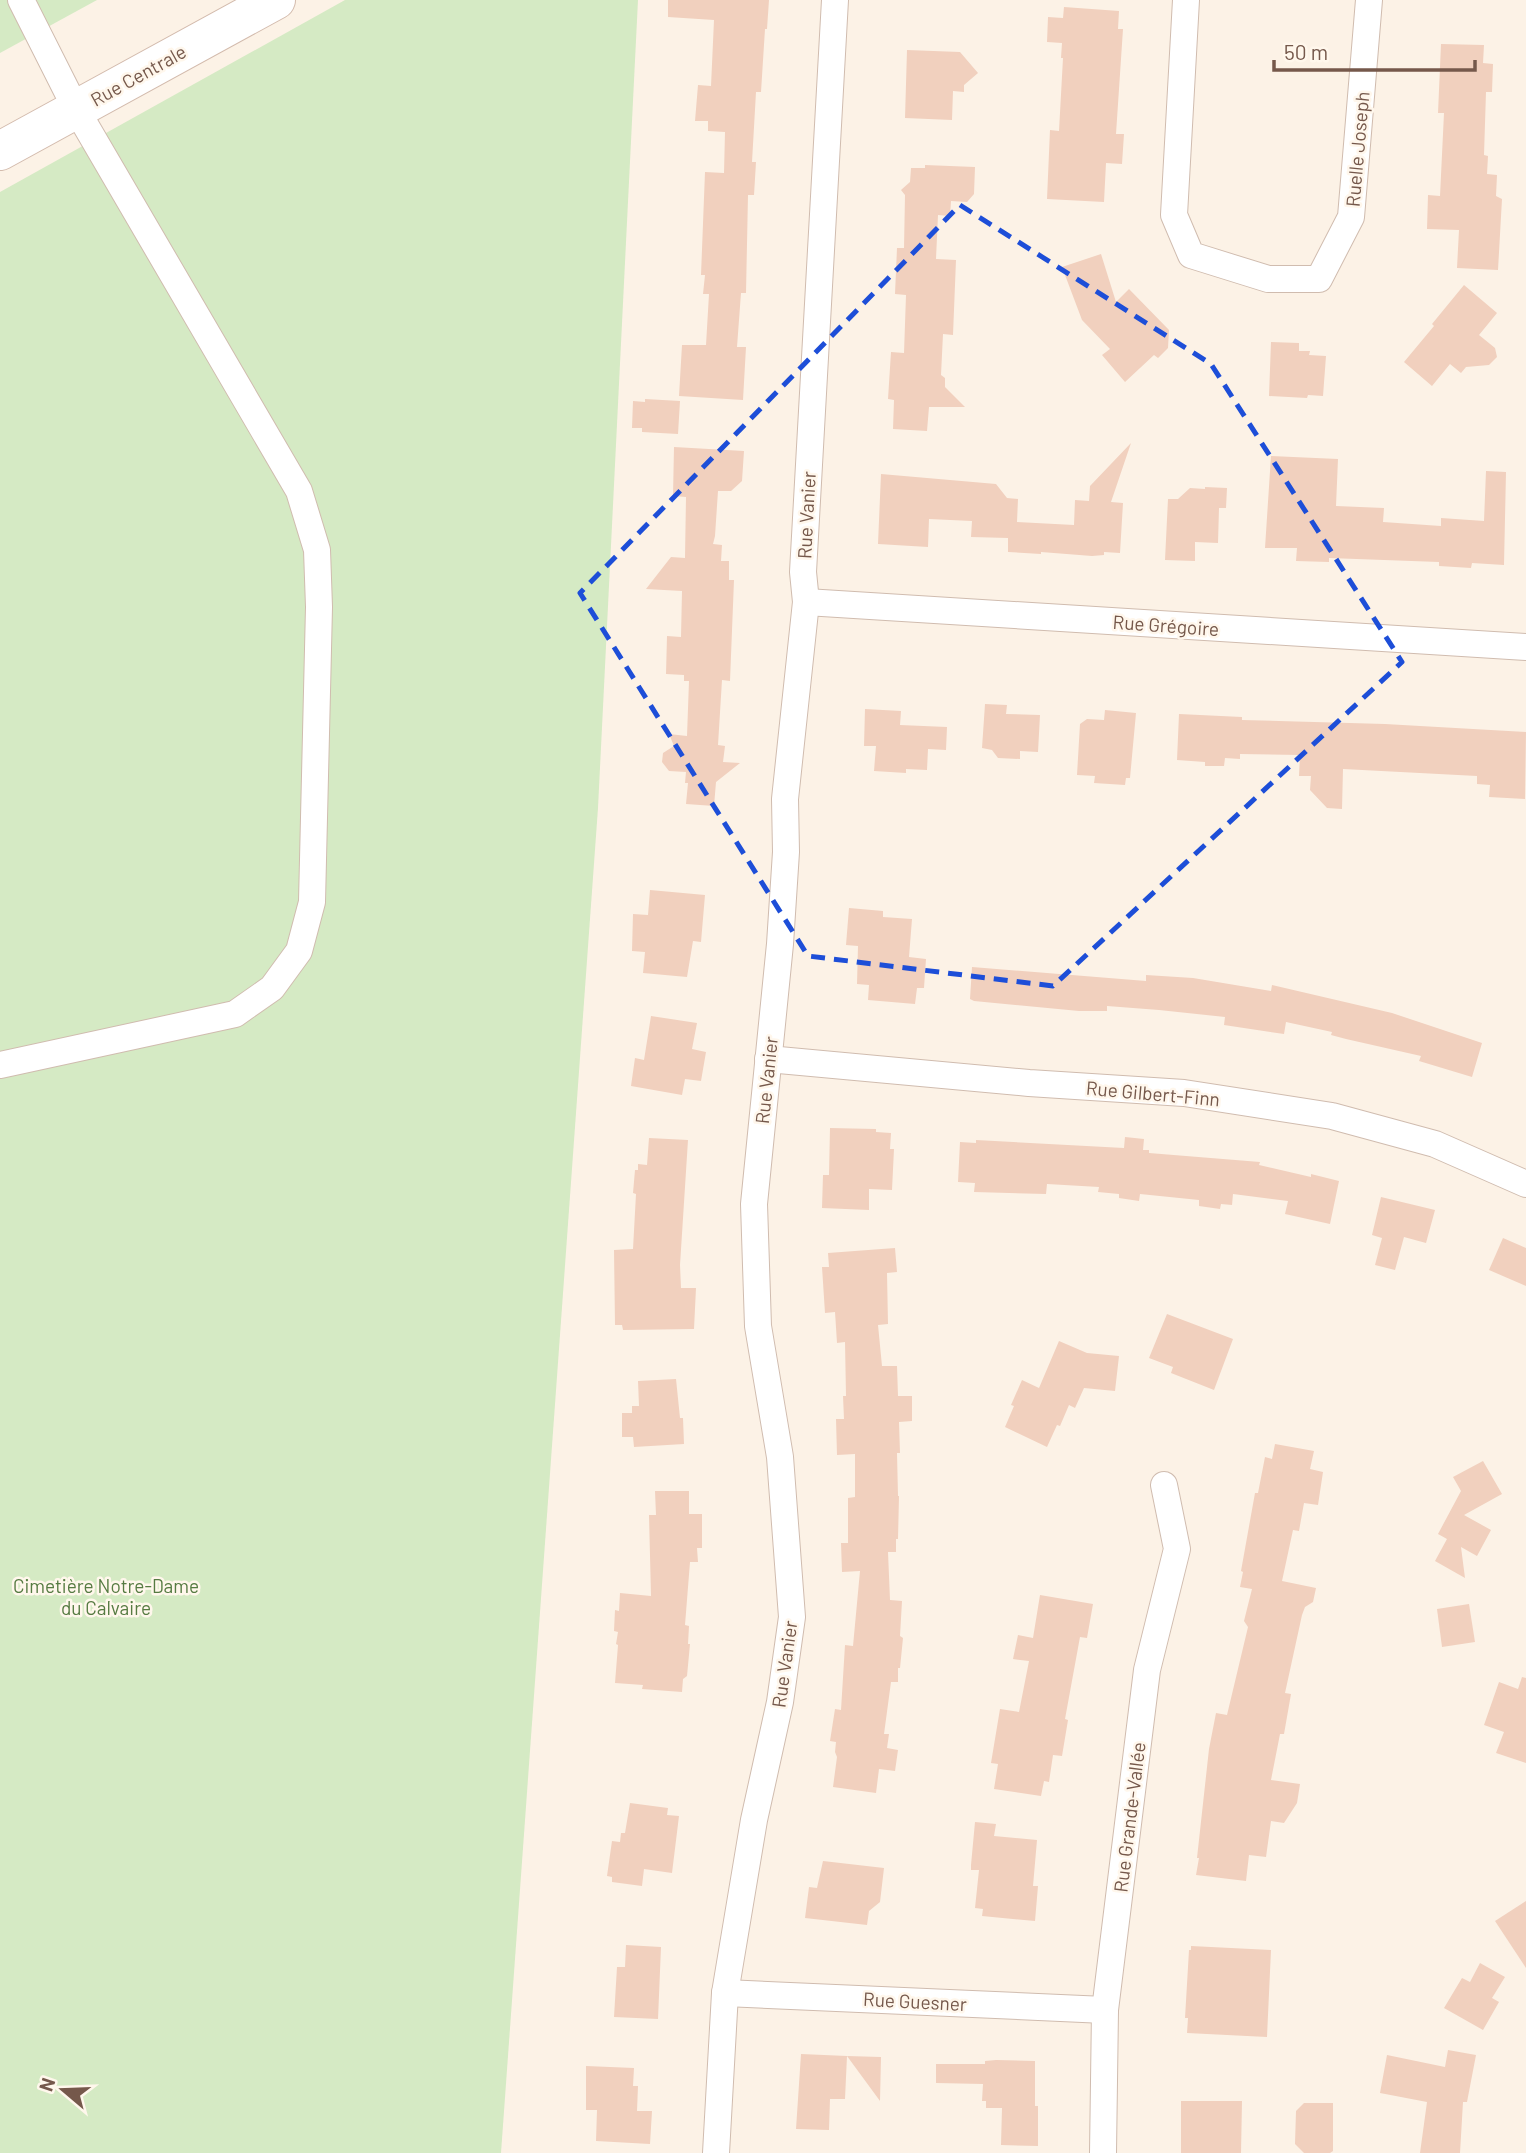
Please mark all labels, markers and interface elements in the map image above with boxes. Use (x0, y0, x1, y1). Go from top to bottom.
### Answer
scale bar (1274, 28, 1475, 72)
street label: Rue Centrale (86, 39, 190, 111)
text: 50 m (1284, 39, 1328, 64)
street label: Ruelle Joseph (1340, 90, 1374, 208)
street label: Rue Vanier (792, 470, 820, 559)
street label: Rue Grégoire (1112, 610, 1220, 640)
street label: Rue Vanier (750, 1035, 782, 1125)
street label: Rue Gilbert-Finn (1085, 1076, 1221, 1110)
park label: Cimetière Notre-Dame du Calvaire (13, 1574, 199, 1619)
street label: Rue Vanier (766, 1619, 802, 1709)
street label: Rue Grande-Vallée (1108, 1741, 1150, 1893)
street label: Rue Guesner (863, 1987, 968, 2015)
north arrow (28, 2055, 98, 2125)
text: N (34, 2075, 59, 2094)

